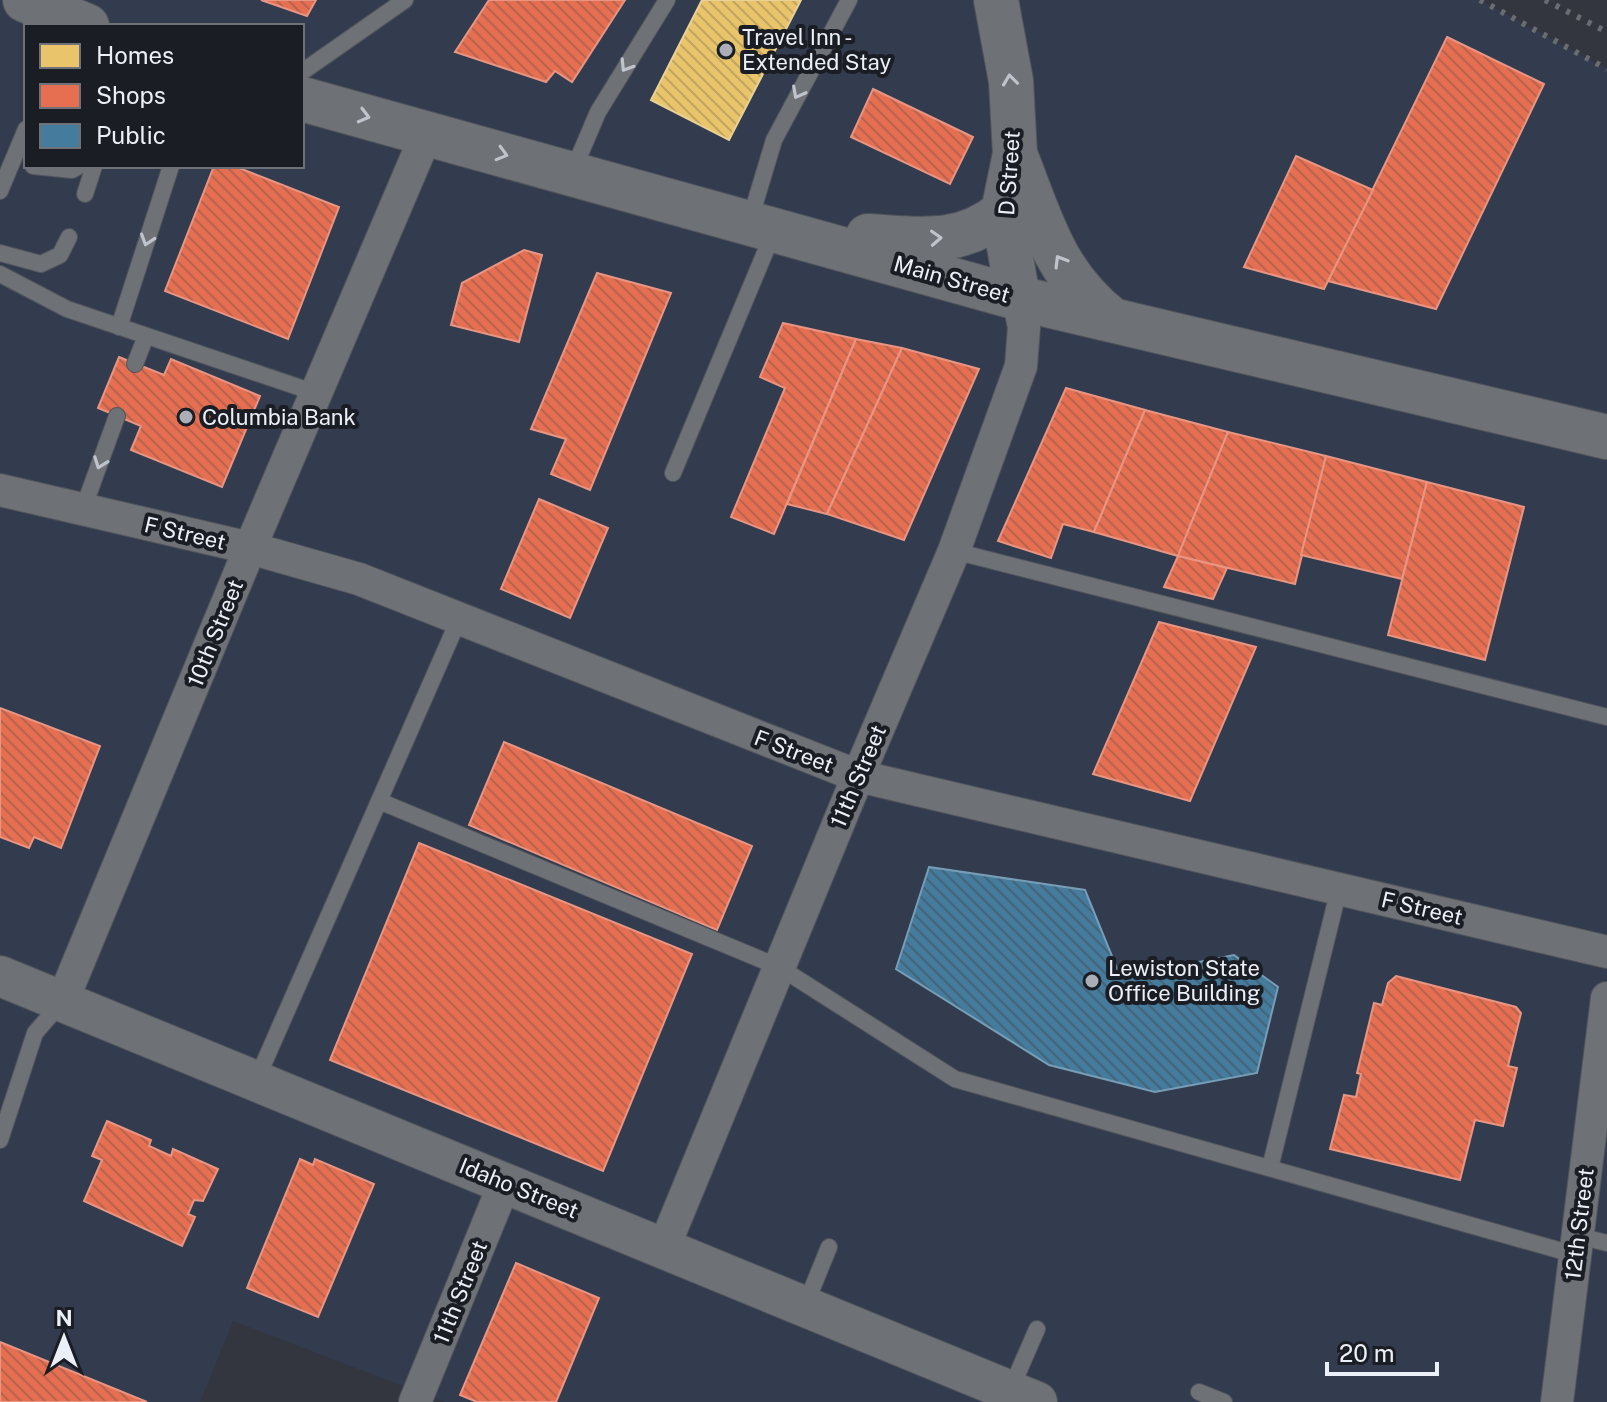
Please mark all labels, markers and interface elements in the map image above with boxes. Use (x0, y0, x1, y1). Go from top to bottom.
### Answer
legend (24, 24, 304, 168)
place label: Travel Inn - Extended Stay (742, 24, 891, 75)
text: Homes (96, 41, 174, 69)
marker: Travel Inn - Extended Stay (717, 41, 735, 59)
one-way arrow (621, 57, 636, 72)
one-way arrow (1002, 73, 1019, 87)
text: Shops (96, 81, 166, 109)
one-way arrow (793, 85, 808, 100)
one-way arrow (357, 106, 371, 123)
text: Public (96, 121, 166, 149)
street label: D Street (993, 130, 1025, 216)
one-way arrow (494, 145, 508, 161)
one-way arrow (931, 230, 943, 247)
one-way arrow (140, 233, 156, 247)
street label: Main Street (891, 250, 1013, 308)
one-way arrow (1054, 255, 1070, 270)
place label: Columbia Bank (202, 404, 356, 430)
marker: Columbia Bank (177, 408, 195, 426)
one-way arrow (93, 455, 110, 469)
street label: F Street (142, 511, 228, 555)
street label: 10th Street (182, 576, 248, 690)
street label: 11th Street (825, 721, 891, 831)
street label: F Street (751, 724, 837, 778)
street label: F Street (1379, 886, 1465, 930)
place label: Lewiston State Office Building (1108, 955, 1261, 1006)
marker: Lewiston State Office Building (1083, 972, 1101, 990)
street label: Idaho Street (456, 1152, 582, 1224)
street label: 12th Street (1559, 1166, 1599, 1282)
street label: 11th Street (428, 1237, 492, 1347)
north arrow (24, 1298, 104, 1378)
text: N (55, 1305, 73, 1331)
scale bar (1327, 1326, 1437, 1376)
text: 20 m (1339, 1339, 1395, 1367)

